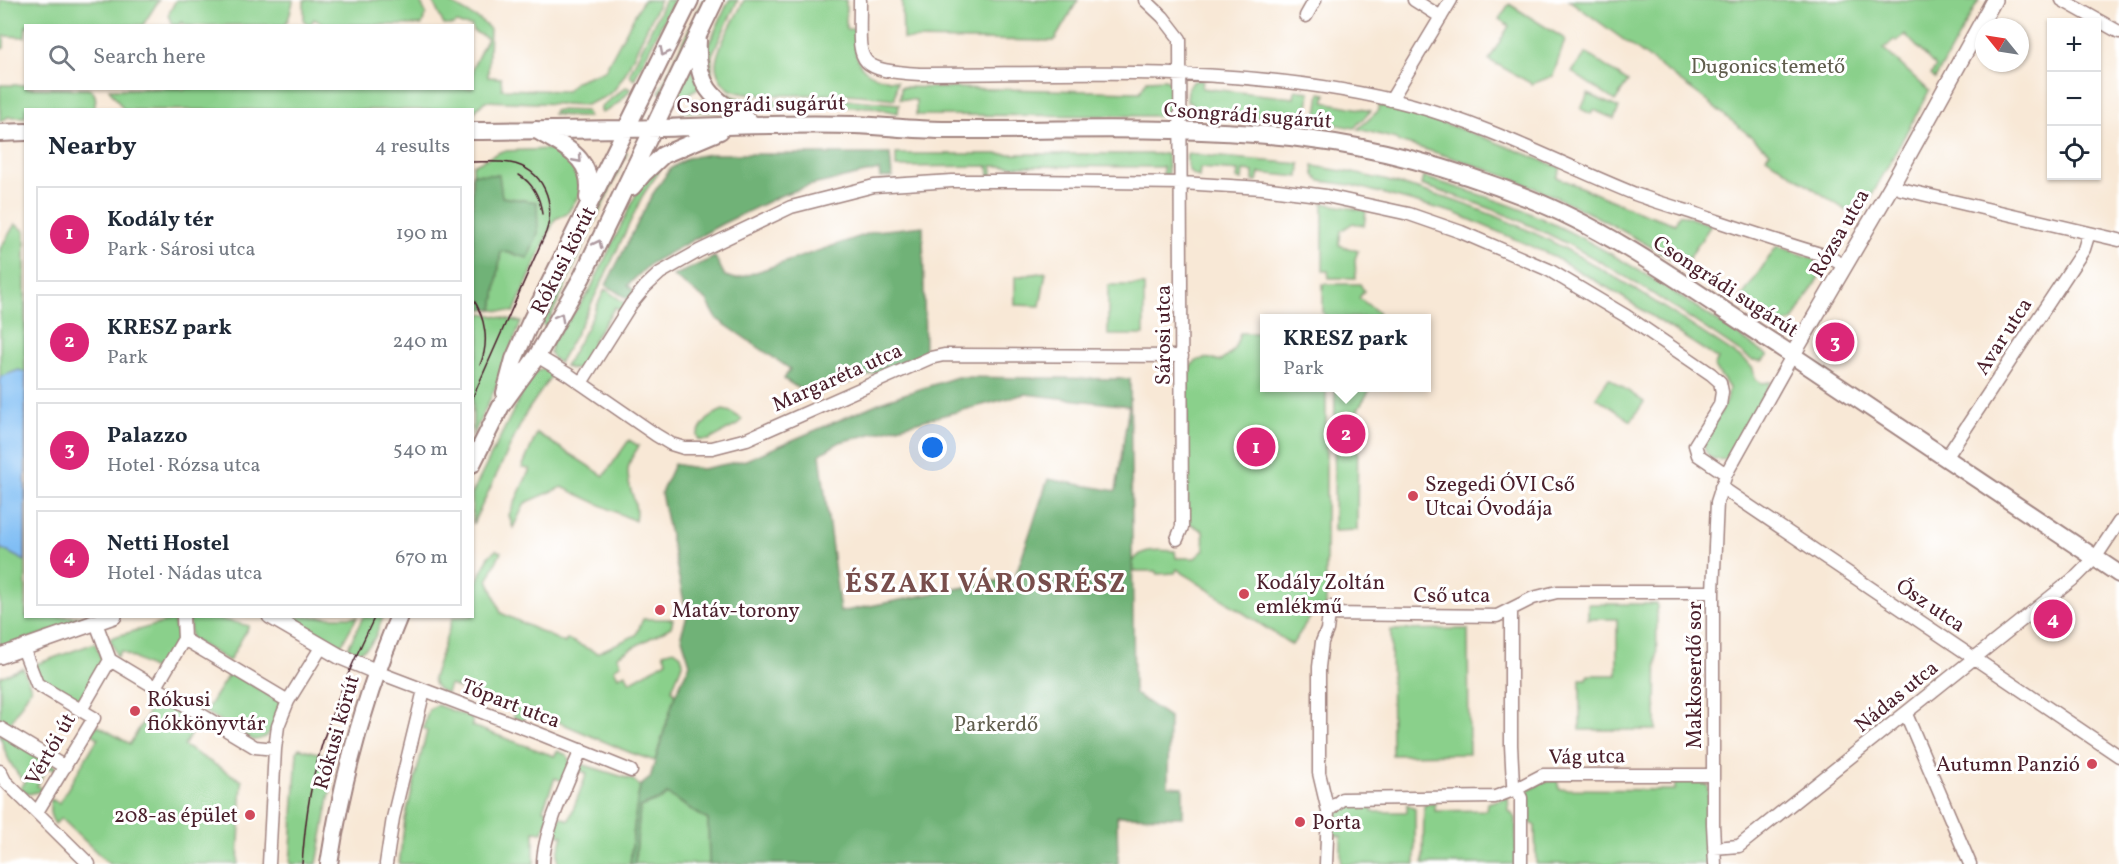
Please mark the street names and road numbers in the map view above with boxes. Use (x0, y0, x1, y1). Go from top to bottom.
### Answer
street label: Csongrádi sugárút (676, 90, 846, 121)
street label: Csongrádi sugárút (1163, 96, 1333, 137)
street label: Rózsa utca (1803, 184, 1877, 283)
street label: Rókusi körút (525, 202, 604, 320)
street label: Csongrádi sugárút (1646, 229, 1804, 345)
street label: Sárosi utca (1150, 285, 1179, 385)
street label: Avar utca (1968, 292, 2040, 381)
street label: Margaréta utca (768, 337, 907, 420)
street label: Ősz utca (1890, 572, 1971, 640)
street label: Cső utca (1414, 582, 1490, 611)
street label: Makkoserdő sor (1681, 601, 1710, 749)
street label: Nádas utca (1849, 654, 1945, 740)
street label: Rókusi körút (307, 672, 368, 793)
street label: Tópart utca (457, 672, 564, 737)
street label: Vértói út (19, 708, 84, 791)
street label: Vág utca (1548, 742, 1626, 773)

